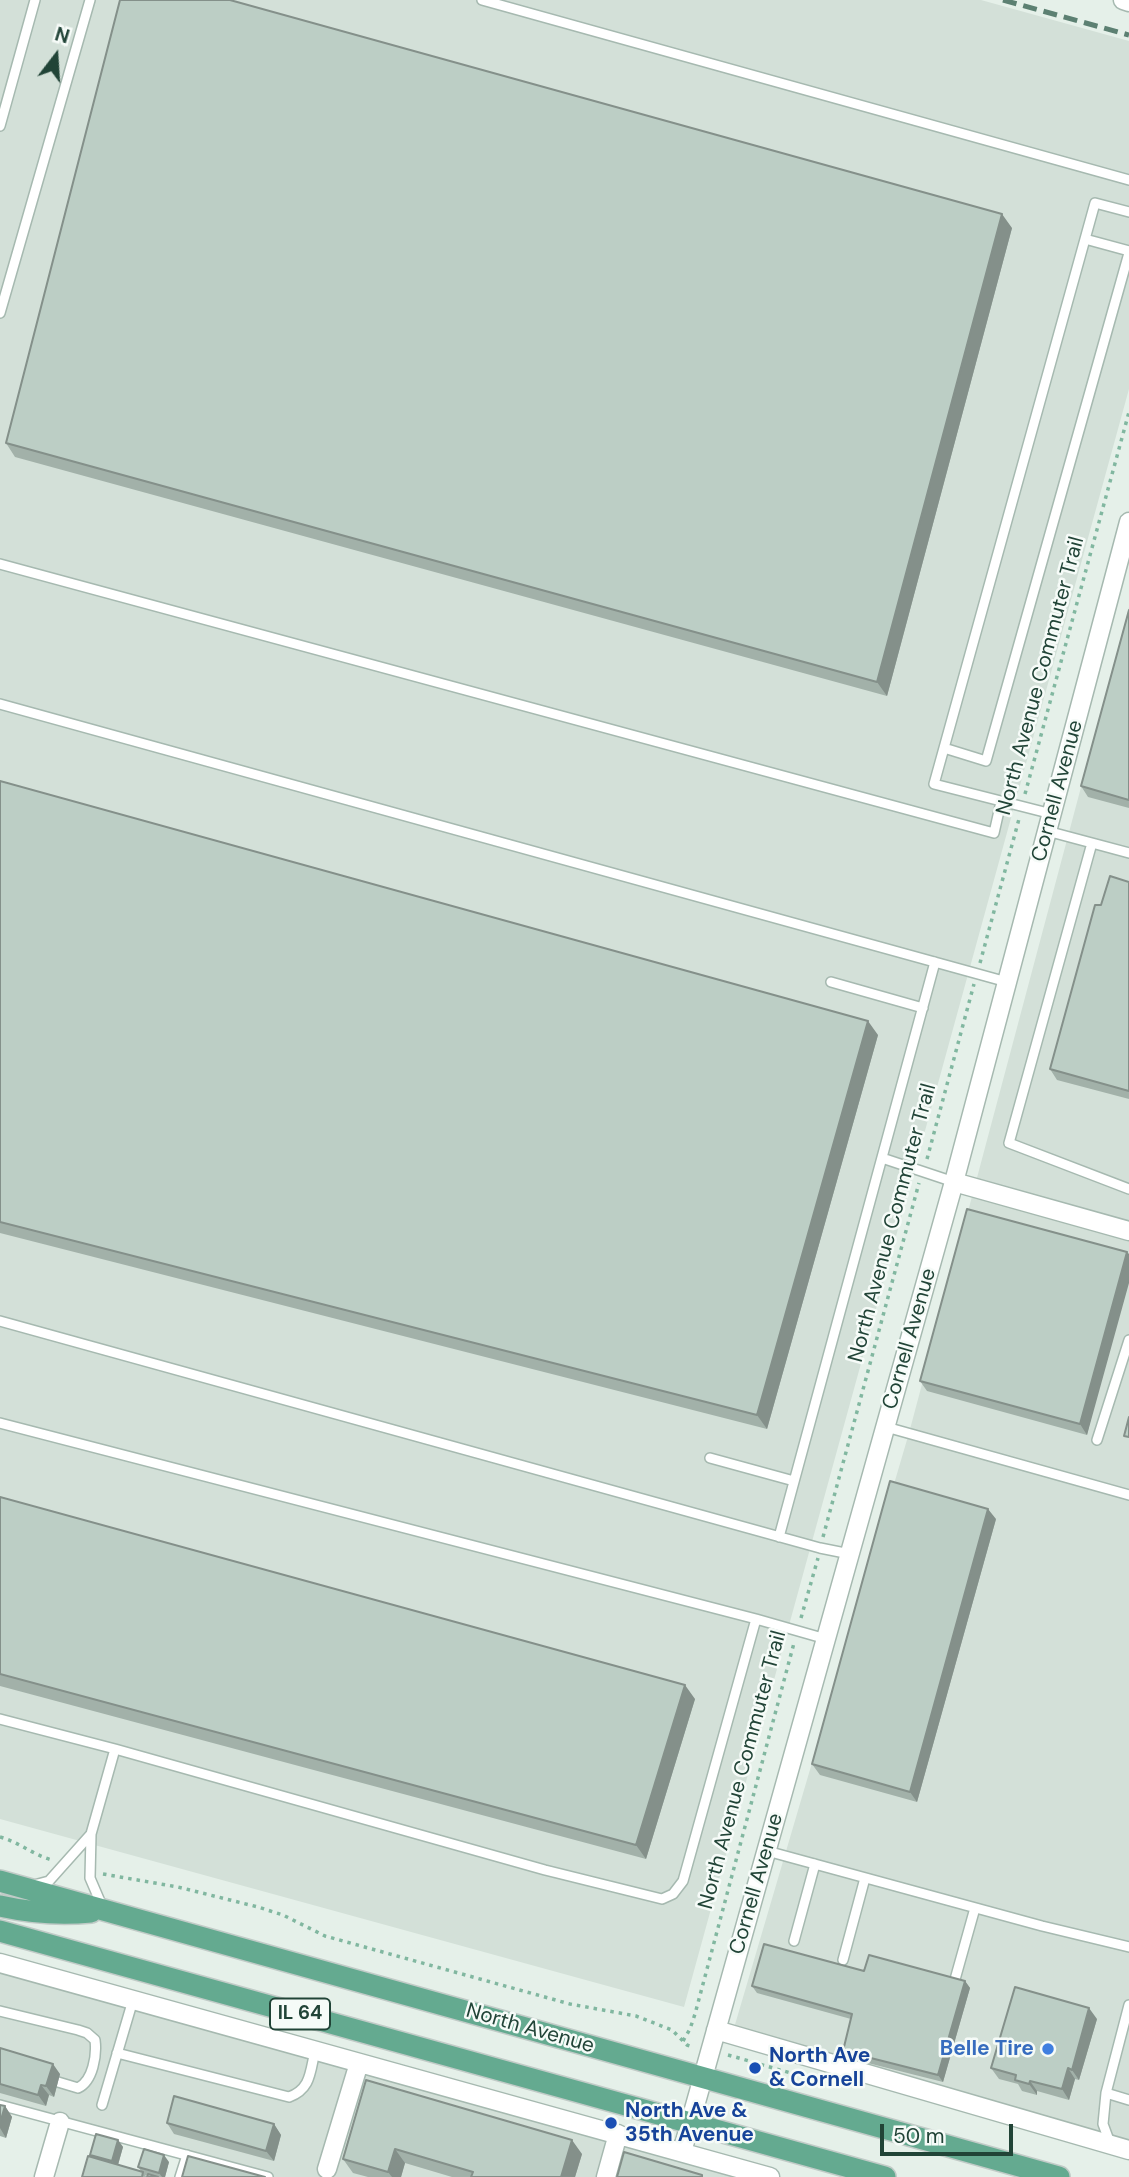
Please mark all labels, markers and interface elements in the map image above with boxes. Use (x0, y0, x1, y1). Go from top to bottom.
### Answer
north arrow (21, 21, 91, 91)
text: N (52, 21, 73, 49)
street label: North Avenue Commuter Trail (992, 534, 1090, 818)
street label: Cornell Avenue (1027, 717, 1089, 865)
street label: North Avenue Commuter Trail (844, 1081, 942, 1365)
street label: Cornell Avenue (878, 1266, 942, 1412)
street label: North Avenue Commuter Trail (694, 1628, 792, 1912)
street label: Cornell Avenue (725, 1811, 789, 1957)
road number: IL 64 (270, 1998, 330, 2030)
street label: North Avenue (463, 1999, 597, 2059)
place label: Belle Tire (940, 2036, 1034, 2062)
marker: Belle Tire (1040, 2041, 1056, 2057)
place label: North Ave & Cornell (769, 2043, 870, 2093)
marker: North Ave & Cornell (747, 2060, 763, 2076)
place label: North Ave & 35th Avenue (625, 2098, 754, 2148)
scale bar (884, 2110, 1017, 2154)
marker: North Ave & 35th Avenue (603, 2115, 619, 2131)
text: 50 m (893, 2122, 944, 2150)

